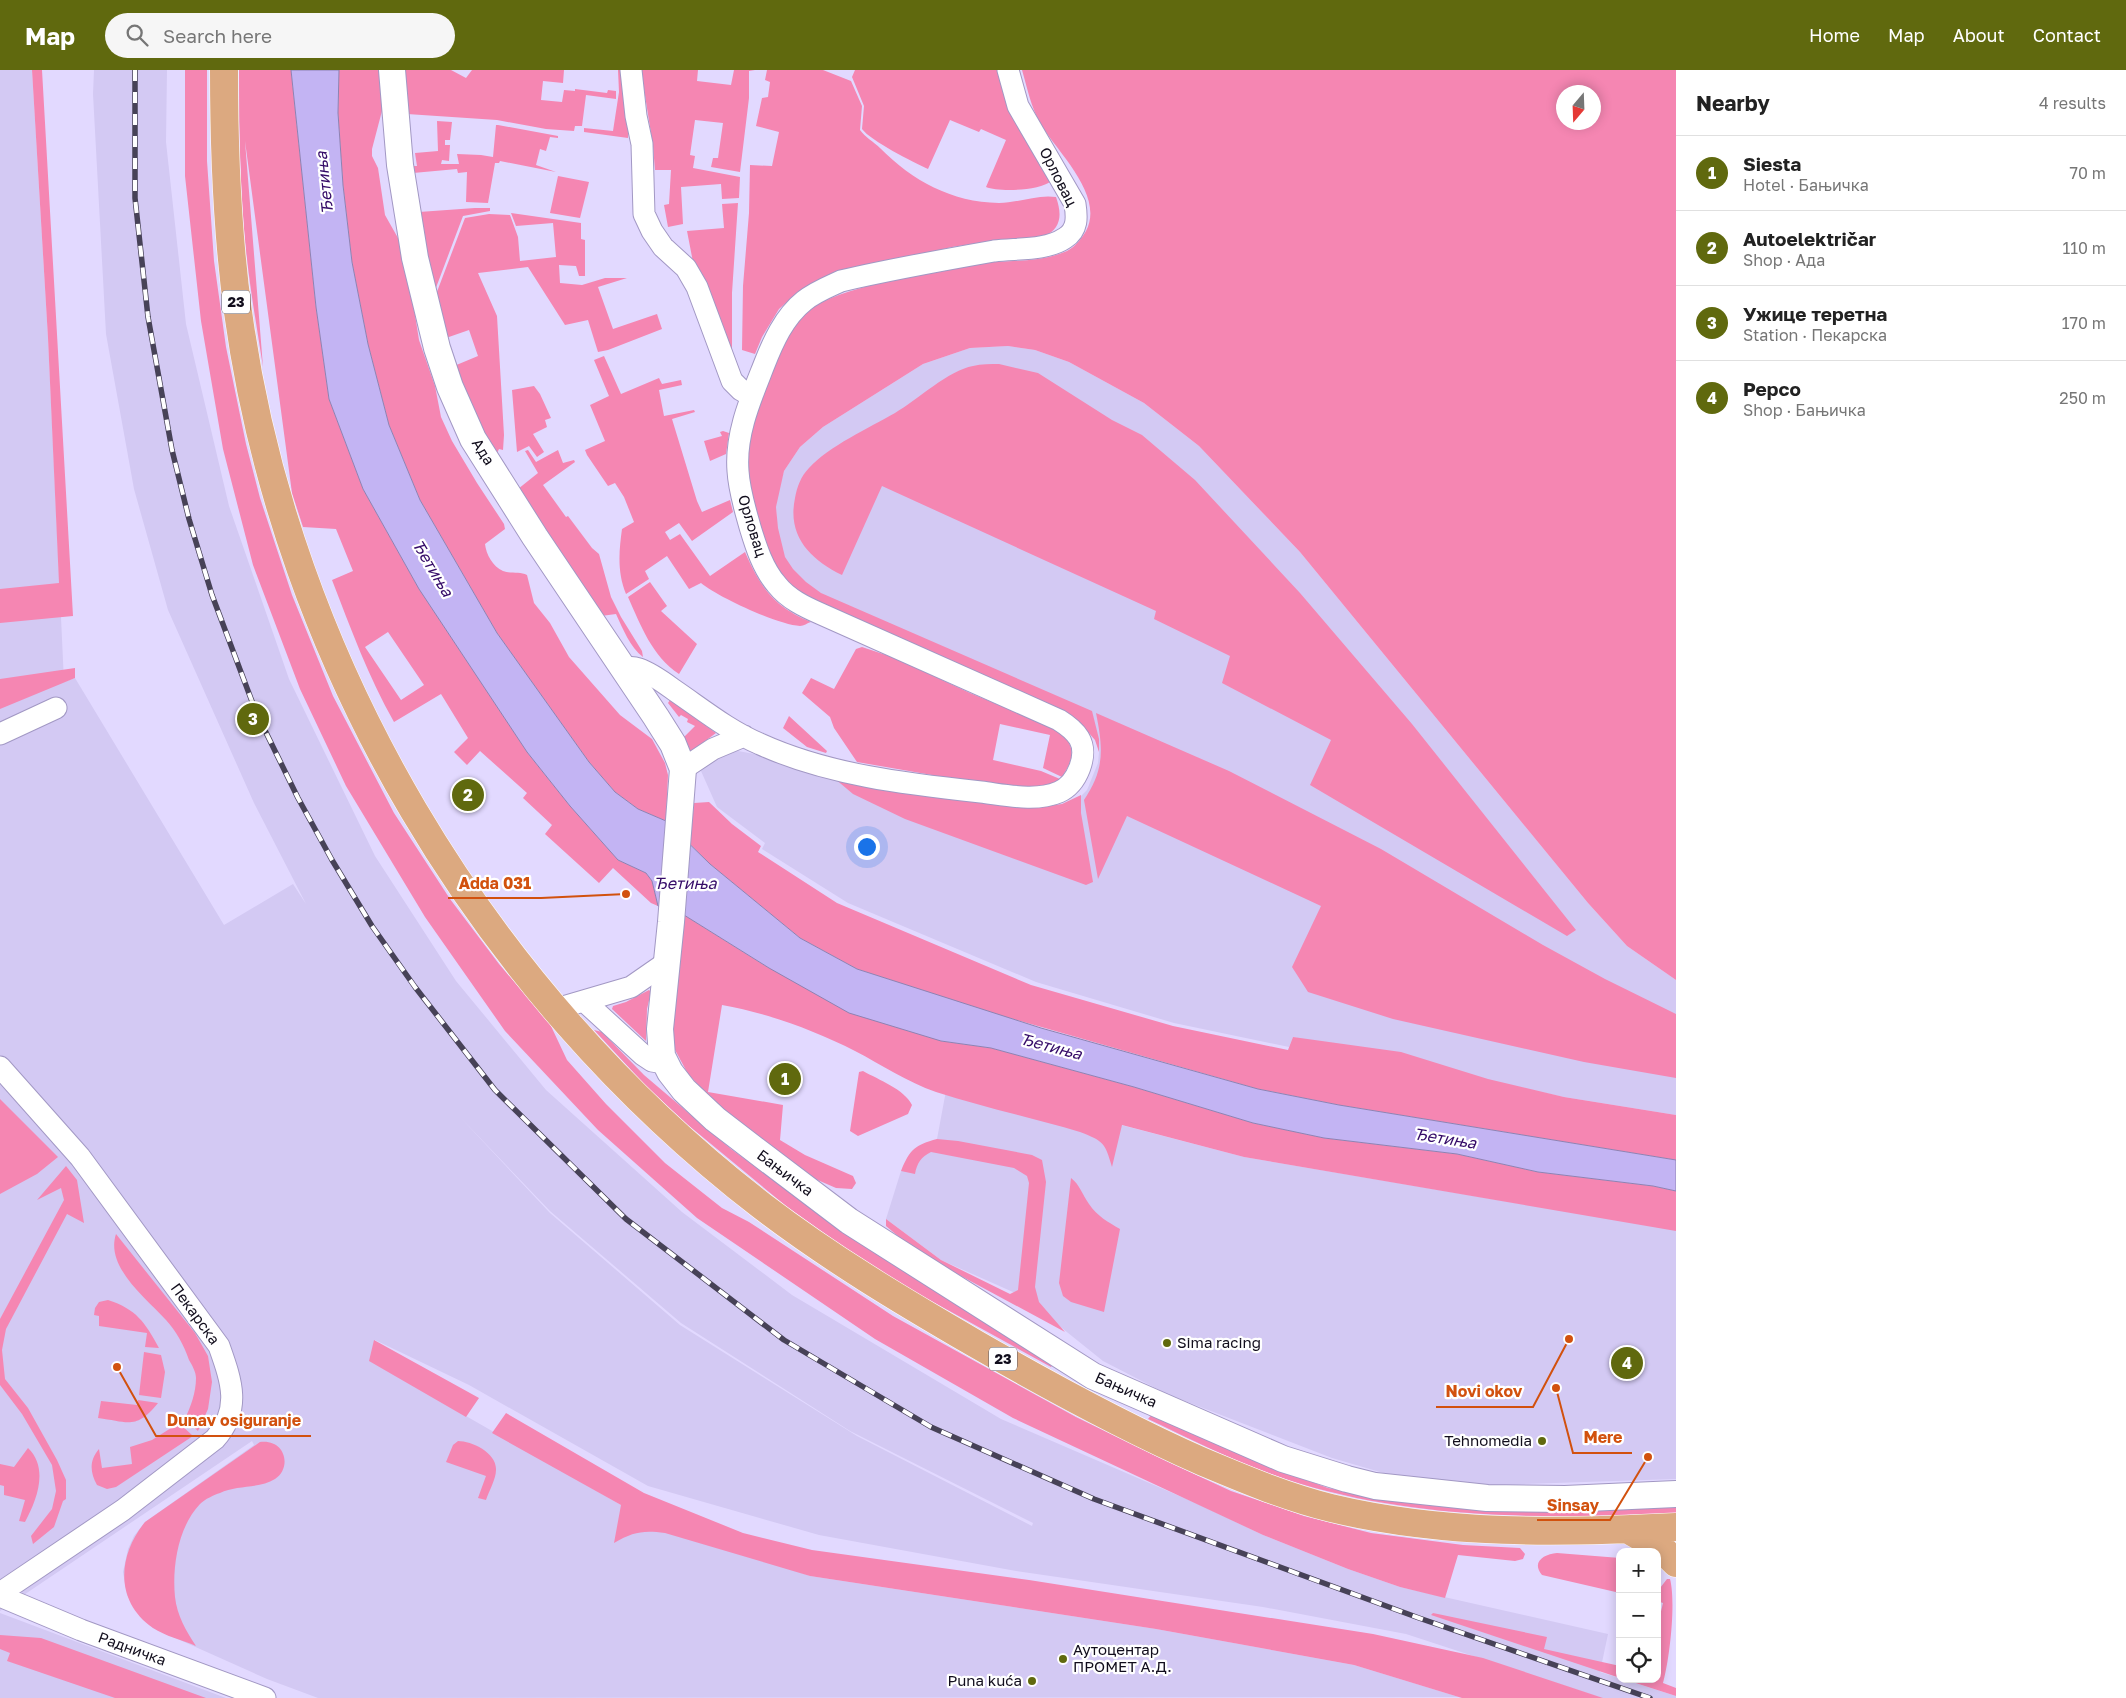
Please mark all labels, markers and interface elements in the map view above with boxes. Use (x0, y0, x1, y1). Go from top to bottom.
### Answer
search box (105, 13, 455, 58)
text: Map (25, 21, 75, 50)
icon: search (123, 21, 151, 49)
text: Search here (163, 24, 272, 47)
text: Home (1809, 24, 1860, 46)
text: Map (1888, 24, 1925, 46)
text: About (1953, 24, 2005, 46)
text: Contact (2033, 24, 2101, 46)
north arrow (1556, 85, 1601, 130)
text: Nearby (1696, 90, 1770, 116)
text: 4 results (2039, 93, 2106, 113)
street label: Орловац (1036, 144, 1081, 209)
water label: Ђетиња (311, 150, 337, 215)
text: Siesta (1743, 152, 1801, 175)
text: 1 (1708, 163, 1716, 183)
text: 70 m (2069, 163, 2106, 183)
text: Hotel · Бањичка (1743, 175, 1869, 195)
text: Autoelektričar (1743, 227, 1876, 250)
text: 2 (1707, 238, 1717, 258)
text: 110 m (2062, 238, 2106, 258)
text: Shop · Ада (1743, 250, 1825, 270)
road number: 23 (222, 290, 250, 313)
text: Ужице теретна (1743, 302, 1887, 325)
text: 3 (1707, 313, 1717, 333)
text: 170 m (2062, 313, 2106, 333)
text: Station · Пекарска (1743, 325, 1887, 345)
text: Pepco (1743, 377, 1801, 400)
text: 4 (1707, 388, 1717, 408)
text: 250 m (2059, 388, 2106, 408)
text: Shop · Бањичка (1743, 400, 1866, 420)
street label: Ада (469, 435, 499, 468)
street label: Орловац (735, 492, 771, 559)
water label: Ђетиња (408, 536, 458, 601)
pin: 3 (237, 700, 269, 738)
pin: 2 (452, 776, 484, 814)
your location (854, 834, 880, 860)
callout: Adda 031 (448, 867, 541, 898)
text: Adda 031 (459, 873, 531, 893)
water label: Ђетиња (653, 873, 717, 893)
water label: Ђетиња (1018, 1028, 1085, 1064)
pin: 1 (769, 1060, 801, 1098)
water label: Ђетиња (1412, 1123, 1479, 1153)
street label: Бањичка (754, 1145, 817, 1199)
street label: Пекарска (168, 1279, 224, 1348)
place label: Sima racing (1177, 1333, 1261, 1351)
marker: Sima racing (1161, 1337, 1173, 1349)
pin: 4 (1611, 1344, 1643, 1382)
road number: 23 (989, 1348, 1017, 1370)
street label: Бањичка (1093, 1367, 1160, 1411)
callout: Novi okov (1436, 1376, 1533, 1407)
text: Novi okov (1446, 1381, 1523, 1401)
callout: Dunav osiguranje (156, 1405, 311, 1436)
text: Dunav osiguranje (167, 1410, 301, 1430)
callout: Mere (1573, 1422, 1632, 1453)
text: Mere (1583, 1427, 1623, 1447)
place label: Tehnomedia (1444, 1431, 1532, 1449)
marker: Tehnomedia (1536, 1435, 1548, 1447)
callout: Sinsay (1537, 1489, 1610, 1520)
text: Sinsay (1547, 1495, 1600, 1515)
map controls (1616, 1548, 1661, 1683)
button: + (1616, 1548, 1661, 1593)
button: − (1616, 1593, 1661, 1638)
street label: Радничка (96, 1627, 169, 1669)
button: locate (1616, 1638, 1661, 1683)
place label: Аутоцентар ПРОМЕТ А.Д. (1073, 1640, 1172, 1675)
marker: Аутоцентар ПРОМЕТ А.Д. (1057, 1653, 1069, 1665)
place label: Puna kuća (947, 1671, 1022, 1689)
marker: Puna kuća (1026, 1675, 1038, 1687)

